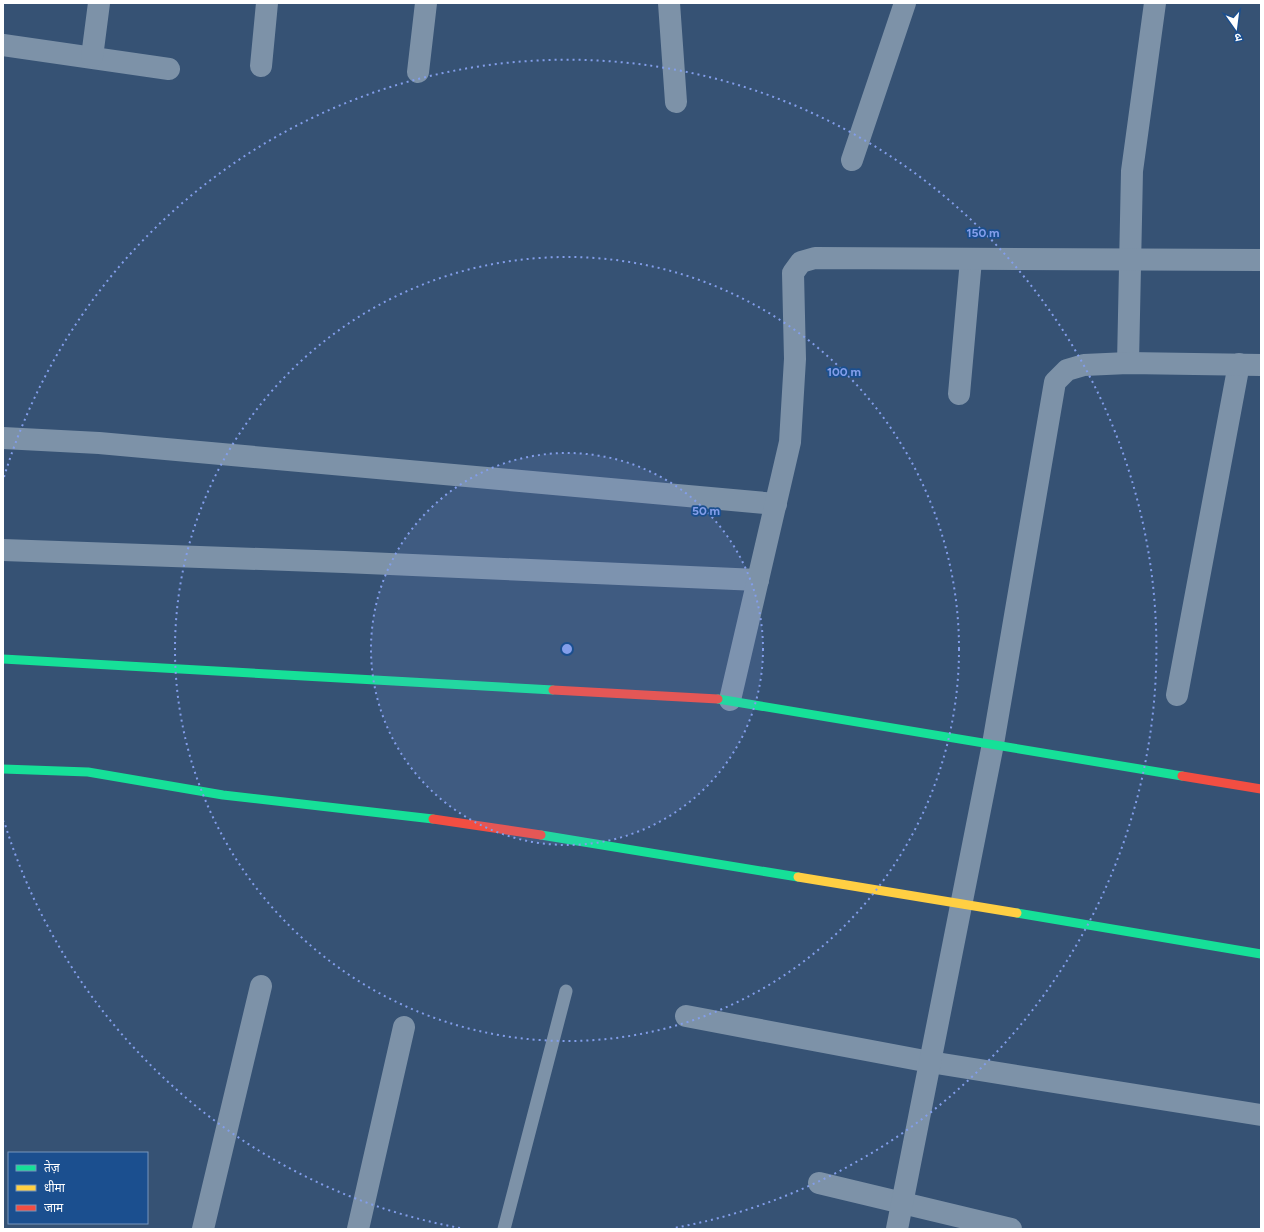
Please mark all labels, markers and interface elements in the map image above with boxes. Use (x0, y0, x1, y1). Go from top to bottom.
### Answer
north arrow (1216, 8, 1256, 48)
text: उ (1233, 30, 1243, 44)
text: 150 m (966, 226, 1000, 240)
text: 100 m (827, 365, 861, 379)
text: 50 m (692, 504, 720, 518)
centre of rings (560, 642, 574, 656)
legend (8, 1152, 148, 1224)
text: तेज़ (44, 1160, 61, 1175)
text: धीमा (44, 1180, 66, 1195)
text: जाम (44, 1201, 64, 1215)

